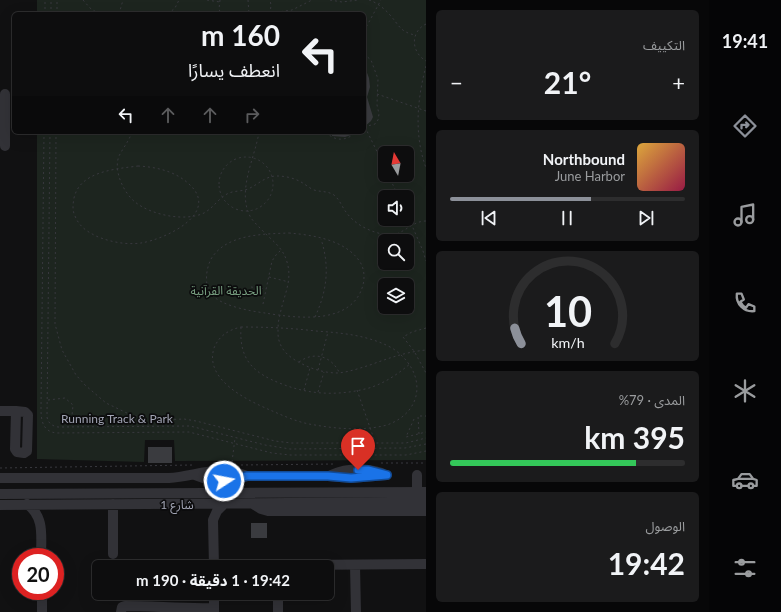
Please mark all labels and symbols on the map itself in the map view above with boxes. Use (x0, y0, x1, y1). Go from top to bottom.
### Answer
north arrow (378, 146, 414, 182)
park label: الحديقة القرآنية (190, 283, 262, 298)
street label: Running Track & Park (61, 411, 174, 426)
pin (341, 429, 375, 470)
position arrow (203, 460, 245, 502)
street label: شارع 1 (160, 497, 194, 514)
speed limit sign: 20 (12, 548, 64, 600)

